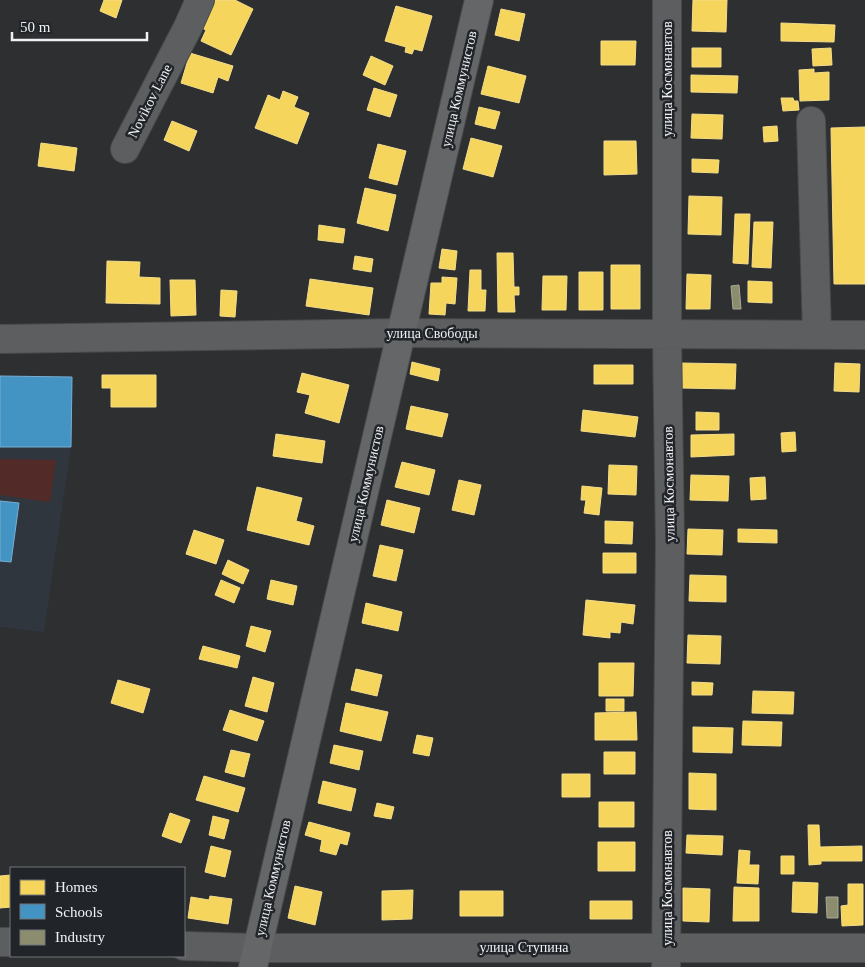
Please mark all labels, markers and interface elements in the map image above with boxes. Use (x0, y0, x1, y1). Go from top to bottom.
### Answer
scale bar (12, 10, 148, 42)
text: 50 m (20, 19, 51, 35)
street label: улица Космонавтов (660, 21, 675, 137)
street label: улица Коммунистов (438, 29, 480, 149)
street label: Novikov Lane (125, 62, 175, 140)
street label: улица Свободы (386, 326, 478, 341)
street label: улица Коммунистов (345, 424, 387, 544)
street label: улица Космонавтов (660, 426, 678, 542)
street label: улица Коммунистов (252, 818, 294, 938)
street label: улица Космонавтов (660, 830, 675, 946)
legend (10, 867, 185, 957)
text: Homes (55, 879, 98, 895)
text: Schools (55, 904, 103, 920)
text: Industry (55, 929, 105, 945)
street label: улица Ступина (480, 940, 569, 955)

